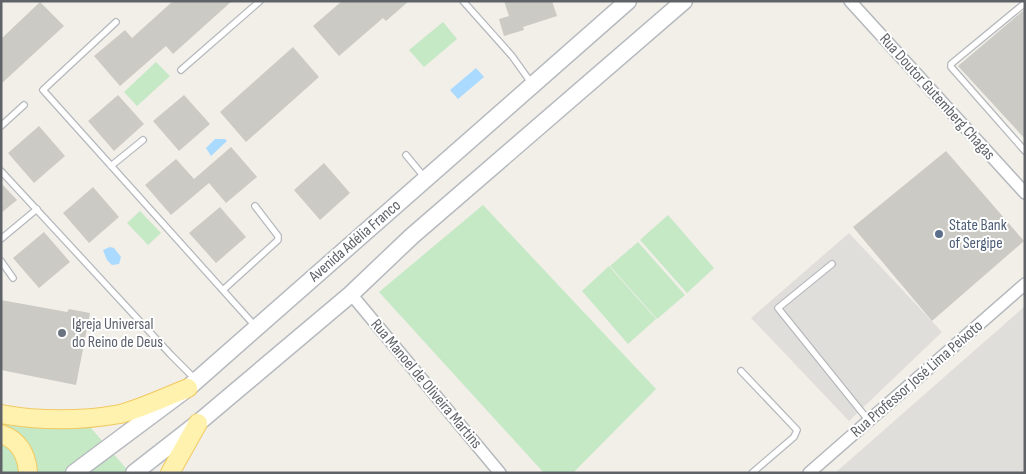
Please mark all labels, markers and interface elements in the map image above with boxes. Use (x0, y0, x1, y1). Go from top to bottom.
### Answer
street label: Rua Doutor Gutemberg Chagas (875, 30, 999, 164)
street label: Avenida Adélia Franco (304, 196, 405, 287)
place label: State Bank of Sergipe (949, 216, 1007, 253)
marker: State Bank of Sergipe (933, 228, 945, 240)
place label: Igreja Universal do Reino de Deus (72, 315, 163, 352)
street label: Rua Manoel de Oliveira Martins (366, 315, 486, 453)
street label: Rua Professor José Lima Peixoto (847, 316, 987, 442)
marker: Igreja Universal do Reino de Deus (56, 327, 68, 339)

